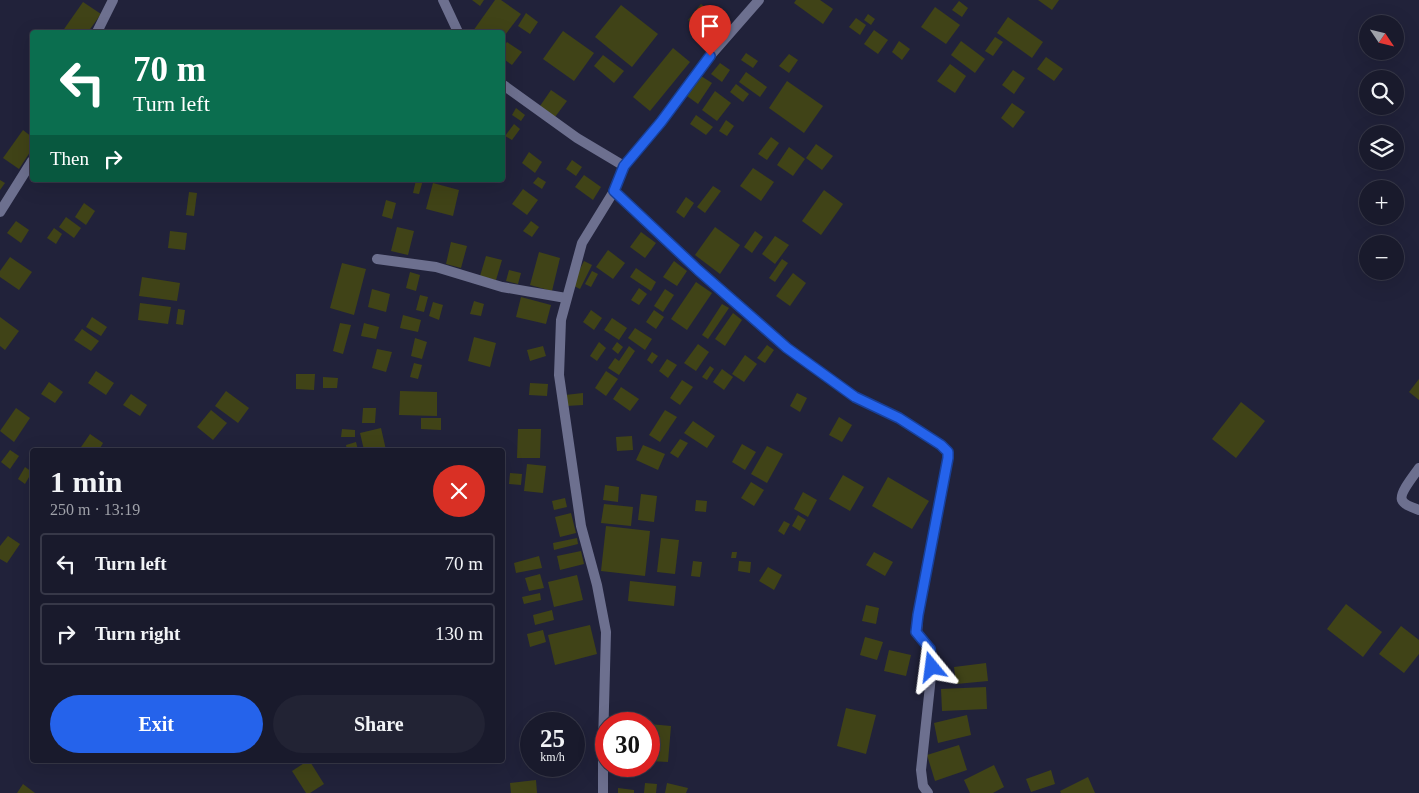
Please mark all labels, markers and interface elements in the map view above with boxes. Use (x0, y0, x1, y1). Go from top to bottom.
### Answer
pin (689, 5, 731, 56)
icon: arrive (696, 12, 724, 40)
north arrow (1359, 15, 1404, 60)
map controls (1359, 15, 1404, 280)
icon: left (50, 50, 115, 115)
text: 70 m (133, 50, 206, 89)
button: search (1359, 70, 1404, 115)
text: Turn left (133, 91, 210, 116)
button: layers (1359, 125, 1404, 170)
icon: right (99, 145, 127, 173)
text: Then (50, 148, 89, 169)
button: + (1359, 180, 1404, 225)
button: − (1359, 235, 1404, 280)
text: 1 min (50, 465, 123, 498)
button: close (433, 465, 485, 517)
text: 250 m · 13:19 (50, 501, 140, 518)
icon: left (52, 550, 80, 578)
text: Turn left (95, 553, 167, 574)
text: 70 m (444, 553, 483, 574)
icon: right (52, 620, 80, 648)
text: Turn right (95, 623, 180, 644)
text: 130 m (435, 623, 483, 644)
position arrow (905, 640, 957, 692)
button: Exit (50, 695, 263, 753)
button: Share (273, 695, 485, 753)
speed limit sign: 30 (595, 712, 660, 777)
text: 25 (540, 725, 565, 752)
text: km/h (540, 750, 565, 764)

